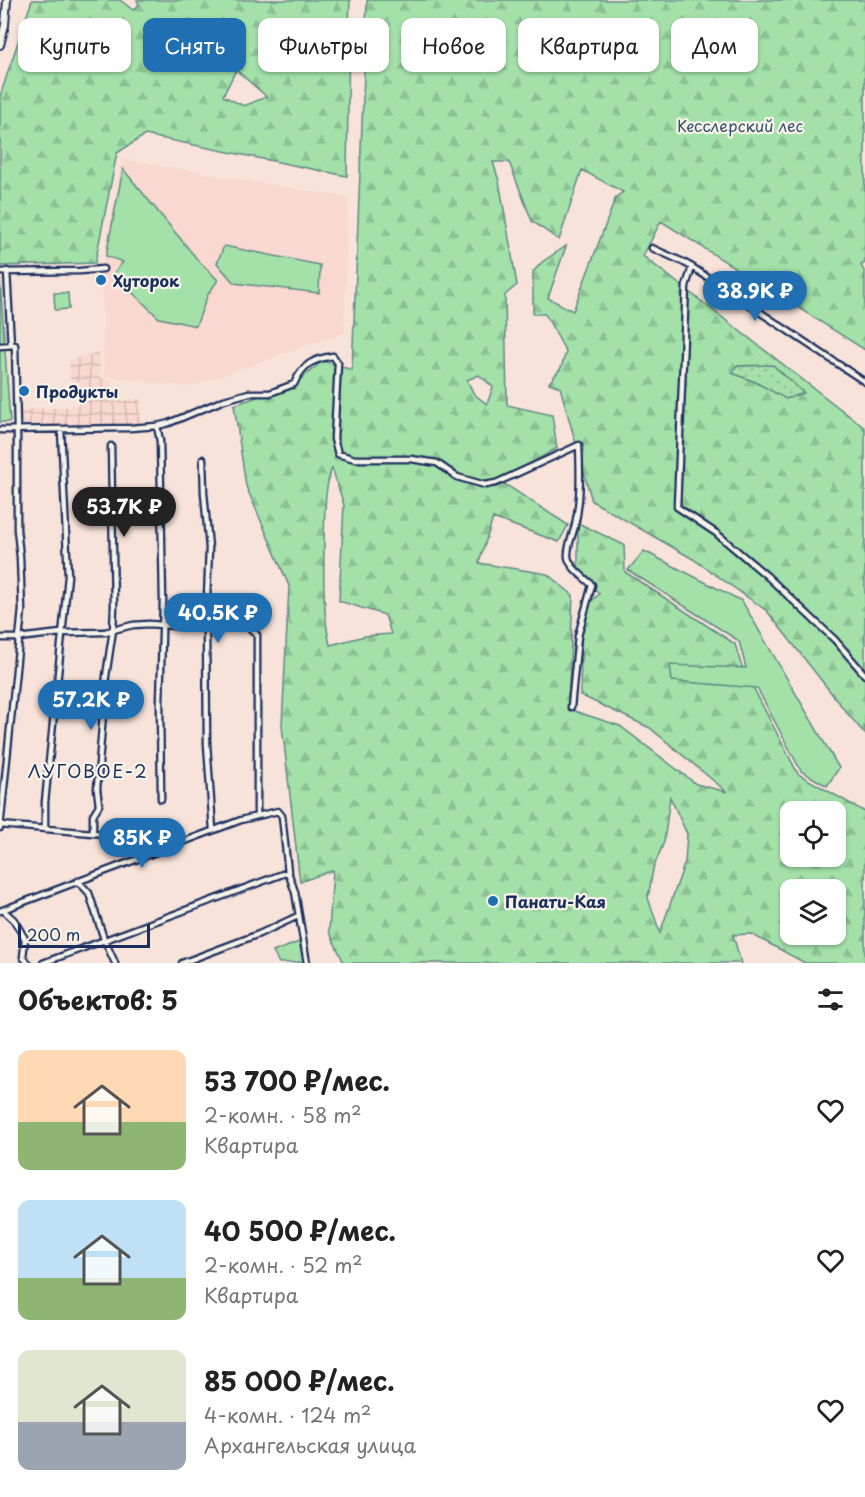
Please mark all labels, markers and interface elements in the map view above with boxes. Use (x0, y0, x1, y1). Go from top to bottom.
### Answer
chip: Купить (18, 18, 131, 72)
chip: Снять (143, 18, 246, 72)
chip: Фильтры (258, 18, 389, 72)
chip: Новое (401, 18, 506, 72)
chip: Квартира (518, 18, 659, 72)
chip: Дом (671, 18, 758, 72)
park label: Кесслерский лес (677, 113, 803, 137)
place label: Хуторок (113, 268, 180, 292)
pin: 38.9K ₽ (700, 271, 810, 322)
marker: Хуторок (94, 273, 108, 287)
text: 38.9K ₽ (717, 275, 793, 305)
place label: Продукты (36, 379, 119, 403)
marker: Продукты (17, 384, 31, 398)
pin: 53.7K ₽ (69, 487, 179, 538)
text: 53.7K ₽ (86, 491, 162, 521)
pin: 40.5K ₽ (163, 593, 273, 644)
text: 40.5K ₽ (178, 597, 258, 627)
pin: 57.2K ₽ (36, 680, 146, 731)
text: 57.2K ₽ (52, 684, 130, 714)
district label: ЛУГОВОЕ-2 (28, 757, 148, 784)
map controls (780, 801, 846, 945)
button: locate (780, 801, 846, 867)
pin: 85K ₽ (100, 818, 184, 869)
text: 85K ₽ (113, 822, 171, 852)
button: layers (780, 879, 846, 945)
place label: Панати-Кая (505, 889, 606, 913)
marker: Панати-Кая (486, 894, 500, 908)
scale bar (18, 921, 150, 948)
text: 200 m (27, 922, 80, 946)
text: Объектов: 5 (18, 980, 178, 1019)
icon: filters (814, 983, 847, 1016)
text: 53 700 ₽/мес. (204, 1061, 390, 1100)
icon: home (66, 1074, 138, 1146)
icon: heart (814, 1094, 847, 1127)
text: 2-комн. · 58 m² (204, 1100, 362, 1130)
text: Квартира (204, 1130, 298, 1160)
text: 40 500 ₽/мес. (204, 1211, 396, 1250)
icon: home (66, 1224, 138, 1296)
icon: heart (814, 1244, 847, 1277)
text: 2-комн. · 52 m² (204, 1250, 363, 1280)
text: Квартира (204, 1280, 298, 1310)
text: 85 000 ₽/мес. (204, 1361, 395, 1400)
icon: home (66, 1374, 138, 1446)
icon: heart (814, 1394, 847, 1427)
text: 4-комн. · 124 m² (204, 1400, 371, 1430)
text: Архангельская улица (204, 1430, 416, 1460)

